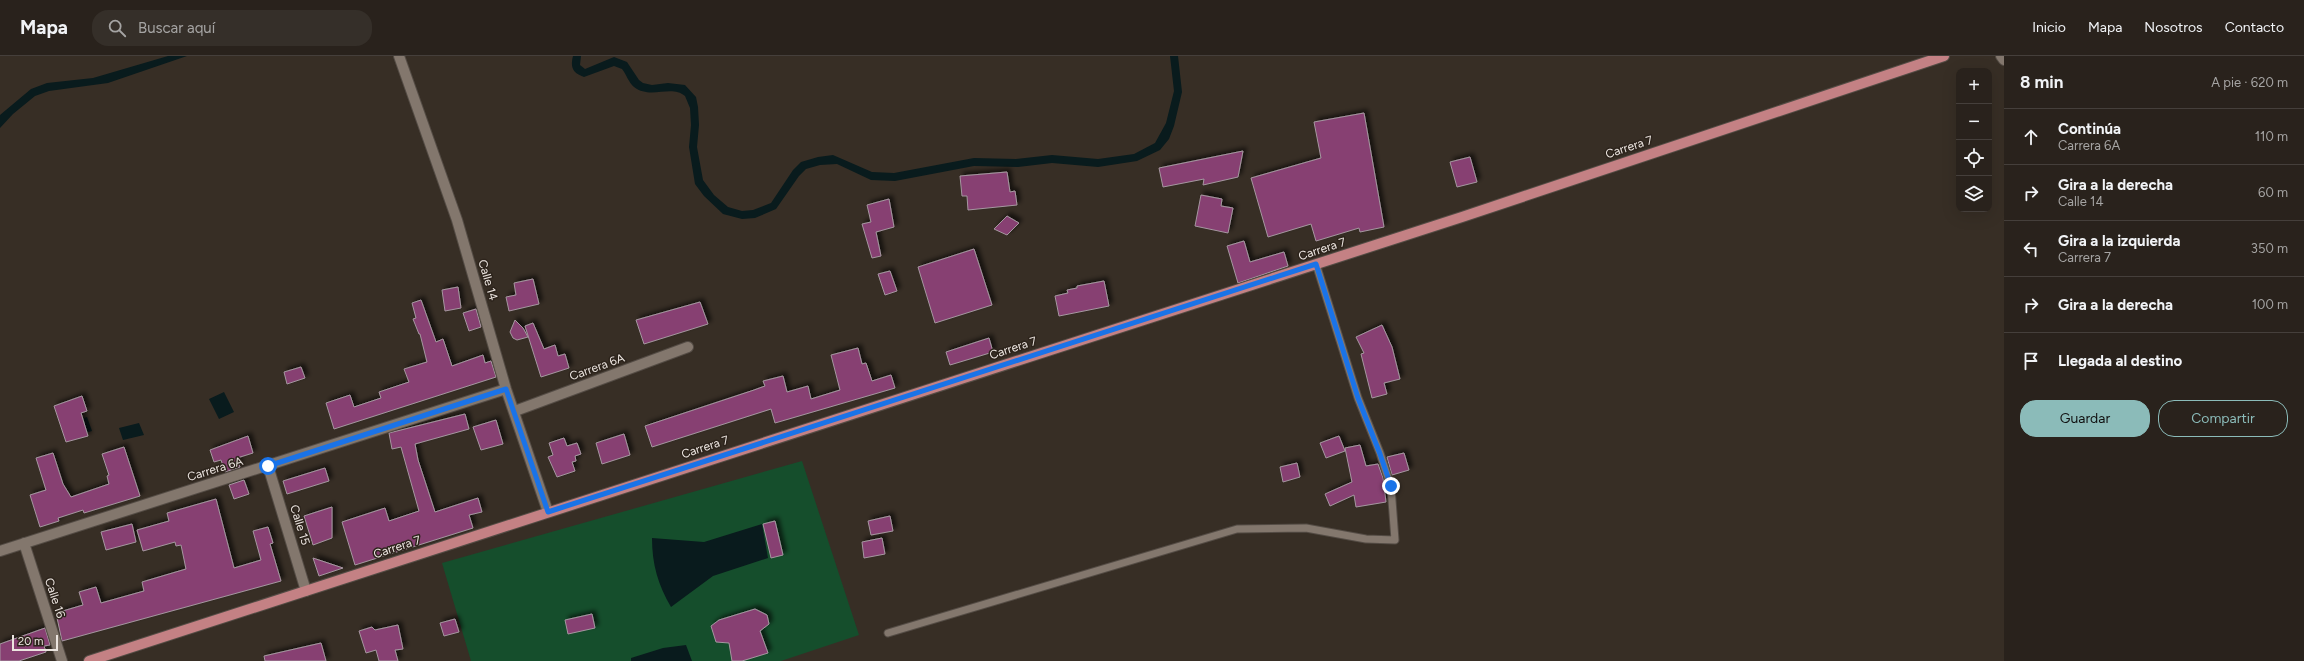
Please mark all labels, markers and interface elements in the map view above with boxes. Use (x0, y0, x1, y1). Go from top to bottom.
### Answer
search box (92, 10, 372, 46)
text: Mapa (20, 16, 68, 39)
icon: search (106, 17, 128, 39)
text: Buscar aquí (138, 19, 215, 37)
text: Inicio (2032, 19, 2066, 36)
text: Mapa (2088, 19, 2122, 36)
text: Nosotros (2144, 19, 2203, 36)
text: Contacto (2225, 19, 2284, 36)
map controls (1956, 68, 1992, 212)
button: + (1956, 68, 1992, 104)
text: 8 min (2020, 72, 2063, 92)
text: A pie · 620 m (2211, 75, 2288, 90)
button: − (1956, 104, 1992, 140)
text: Continúa (2058, 120, 2121, 138)
icon: ahead (2020, 126, 2042, 148)
text: 110 m (2255, 129, 2288, 144)
street label: Carrera 7 (1604, 133, 1655, 161)
text: Carrera 6A (2058, 138, 2120, 153)
button: locate (1956, 140, 1992, 176)
button: layers (1956, 176, 1992, 212)
text: Gira a la derecha (2058, 176, 2173, 194)
icon: right (2020, 182, 2042, 204)
text: 60 m (2258, 185, 2288, 200)
text: Calle 14 (2058, 194, 2103, 209)
text: Gira a la izquierda (2058, 232, 2180, 250)
street label: Carrera 7 (1297, 235, 1348, 263)
icon: left (2020, 238, 2042, 260)
text: 350 m (2251, 241, 2288, 256)
text: Carrera 7 (2058, 250, 2111, 265)
street label: Calle 14 (475, 258, 501, 303)
icon: right (2020, 294, 2042, 316)
text: Gira a la derecha (2058, 296, 2173, 314)
text: 100 m (2252, 297, 2288, 312)
street label: Carrera 7 (988, 334, 1039, 362)
icon: arrive (2020, 350, 2042, 372)
street label: Carrera 6A (568, 351, 626, 383)
text: Llegada al destino (2058, 352, 2182, 370)
button: Guardar (2020, 400, 2150, 437)
button: Compartir (2158, 400, 2288, 437)
street label: Carrera 7 (680, 433, 731, 461)
street label: Carrera 6A (185, 454, 245, 484)
route start (259, 457, 277, 475)
route end (1382, 477, 1400, 495)
street label: Calle 15 (287, 503, 313, 547)
street label: Carrera 7 (372, 533, 423, 561)
street label: Calle 16 (42, 576, 68, 620)
scale bar (12, 633, 58, 652)
text: 20 m (18, 635, 43, 648)

